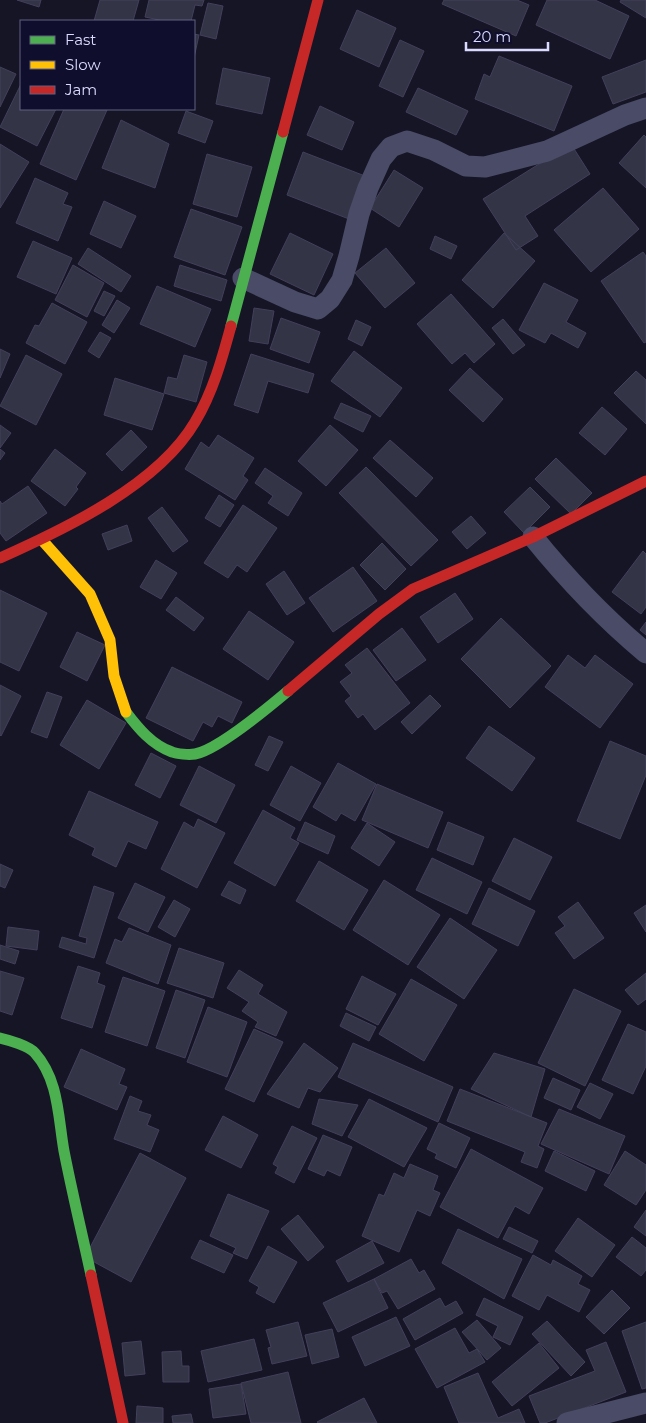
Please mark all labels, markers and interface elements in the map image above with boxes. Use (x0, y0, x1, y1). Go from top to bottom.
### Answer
legend (20, 20, 195, 110)
scale bar (466, 20, 548, 52)
text: 20 m (473, 27, 511, 46)
text: Fast (65, 30, 96, 49)
text: Slow (65, 55, 101, 74)
text: Jam (64, 80, 97, 99)

